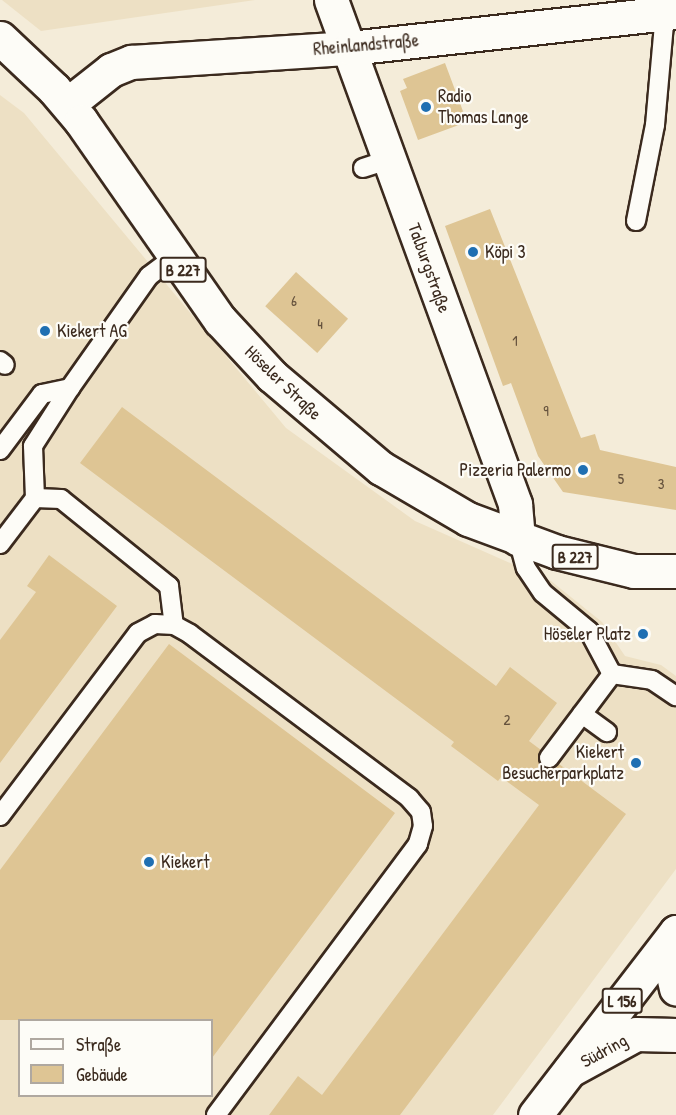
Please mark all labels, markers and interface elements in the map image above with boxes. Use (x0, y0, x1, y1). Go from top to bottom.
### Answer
street label: Rheinlandstraße (312, 30, 420, 60)
place label: Radio Thomas Lange (438, 86, 529, 128)
marker: Radio Thomas Lange (419, 100, 433, 114)
street label: Talburgstraße (403, 220, 455, 316)
place label: Köpi 3 (485, 241, 526, 263)
marker: Köpi 3 (466, 245, 480, 259)
road number: B 227 (159, 257, 207, 283)
house number: 6 (291, 292, 297, 310)
house number: 4 (317, 315, 323, 333)
place label: Kiekert AG (57, 320, 127, 342)
marker: Kiekert AG (38, 324, 52, 338)
house number: 1 (512, 332, 518, 350)
street label: Höseler Straße (240, 341, 326, 425)
house number: 9 (543, 402, 549, 420)
place label: Pizzeria Palermo (459, 459, 571, 481)
marker: Pizzeria Palermo (576, 463, 590, 477)
house number: 5 (618, 470, 624, 488)
house number: 3 (658, 475, 664, 493)
road number: B 227 (551, 544, 599, 570)
place label: Höseler Platz (544, 623, 631, 645)
marker: Höseler Platz (636, 627, 650, 641)
house number: 2 (503, 711, 511, 729)
place label: Kiekert Besucherparkplatz (502, 742, 624, 784)
marker: Kiekert Besucherparkplatz (629, 756, 643, 770)
place label: Kiekert (161, 851, 209, 873)
marker: Kiekert (142, 855, 156, 869)
road number: L 156 (601, 988, 643, 1014)
legend (18, 1019, 213, 1097)
street label: Südring (577, 1030, 631, 1072)
text: Straße (76, 1032, 121, 1057)
text: Gebäude (76, 1062, 128, 1087)

